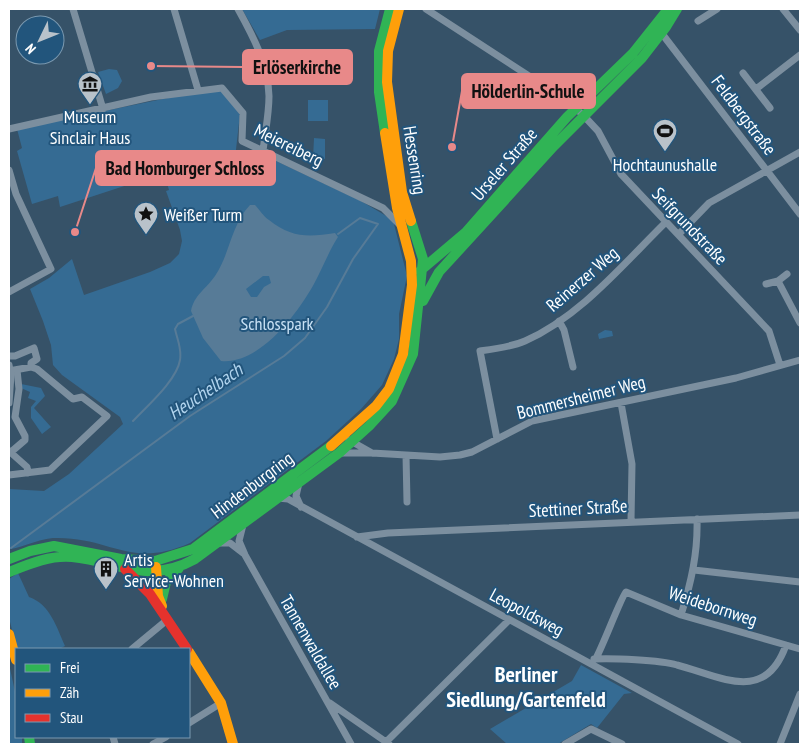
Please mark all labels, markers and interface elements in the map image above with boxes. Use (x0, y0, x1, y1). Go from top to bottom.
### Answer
north arrow (15, 15, 65, 65)
text: N (21, 40, 40, 58)
callout: Erlöserkirche (243, 50, 352, 84)
text: Erlöserkirche (253, 55, 341, 79)
street label: Feldbergstraße (706, 70, 782, 160)
museum icon: Museum Sinclair Haus (77, 71, 103, 105)
callout: Hölderlin-Schule (462, 74, 595, 108)
text: Hölderlin-Schule (471, 79, 585, 103)
place label: Museum Sinclair Haus (50, 105, 130, 149)
street label: Meiereiberg (250, 118, 328, 172)
sports icon: Hochtaunushalle (652, 118, 678, 152)
street label: Urseler Straße (466, 123, 542, 205)
street label: Hessenring (398, 124, 432, 196)
callout: Bad Homburger Schloss (96, 151, 275, 185)
place label: Hochtaunushalle (613, 153, 717, 176)
text: Bad Homburger Schloss (105, 156, 265, 180)
street label: Seifgrundstraße (647, 182, 733, 270)
place icon: Weißer Turm (133, 201, 159, 235)
place label: Weißer Turm (164, 203, 242, 226)
street label: Reinerzer Weg (541, 241, 623, 317)
park label: Schlosspark (240, 312, 314, 335)
water label: Heuchelbach (163, 356, 248, 425)
street label: Bommersheimer Weg (514, 370, 648, 424)
street label: Hindenburgring (206, 446, 298, 524)
street label: Stettiner Straße (528, 494, 628, 522)
place label: Artis Service-Wohnen (124, 548, 224, 592)
building icon: Artis Service-Wohnen (93, 556, 119, 590)
street label: Weidebornweg (666, 581, 760, 631)
street label: Leopoldsweg (486, 583, 568, 641)
street label: Tannenwaldallee (275, 591, 347, 693)
legend (15, 648, 190, 738)
text: Frei (60, 658, 80, 677)
district label: Berliner Siedlung/Gartenfeld (446, 660, 606, 713)
text: Zäh (60, 683, 79, 702)
text: Stau (60, 708, 83, 727)

